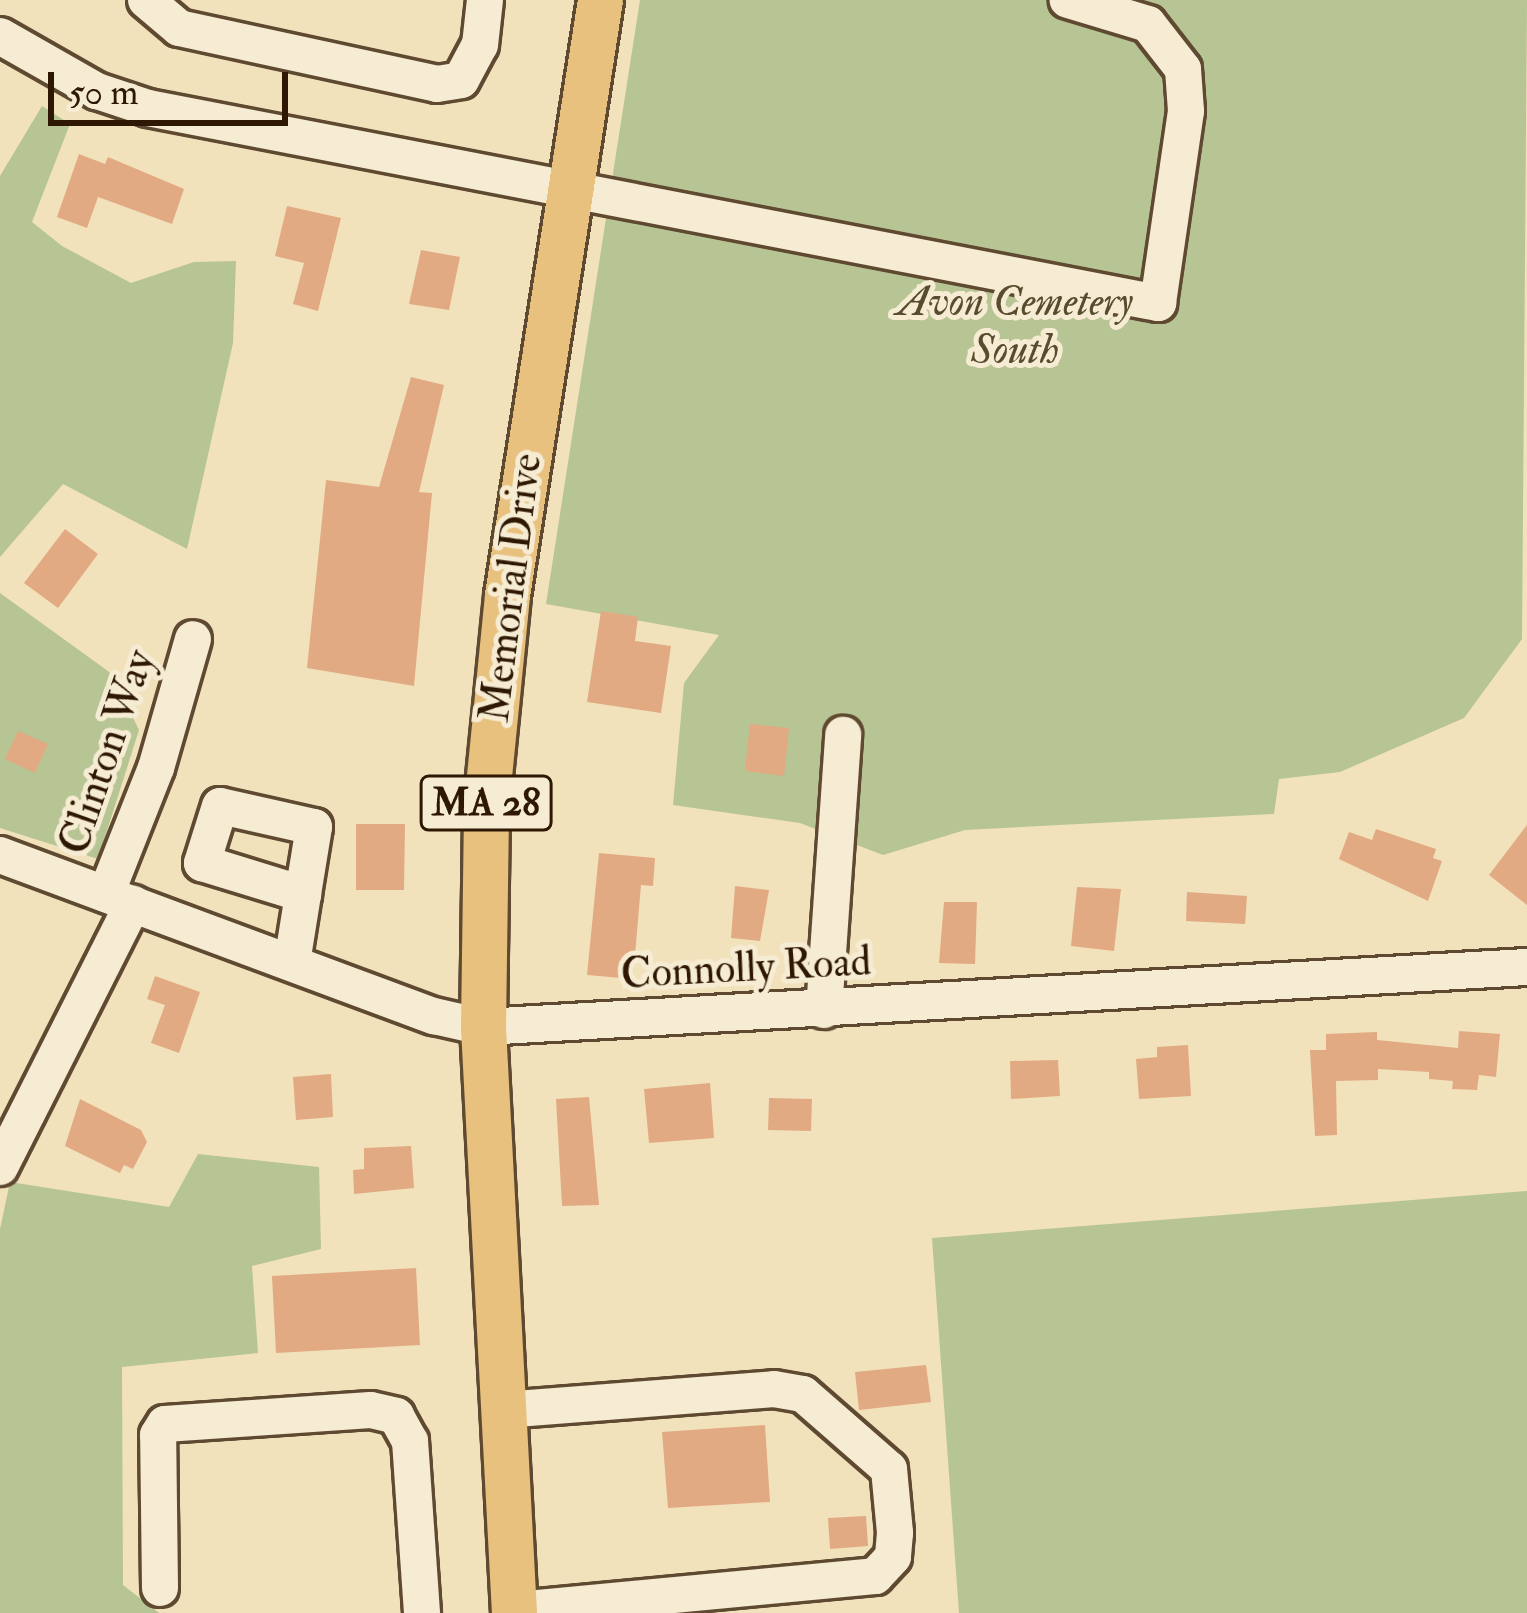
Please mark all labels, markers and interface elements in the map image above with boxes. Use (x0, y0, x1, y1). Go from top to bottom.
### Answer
scale bar (54, 48, 294, 122)
text: 50 m (69, 70, 138, 115)
park label: Avon Cemetery South (897, 277, 1133, 376)
street label: Memorial Drive (470, 451, 552, 725)
street label: Clinton Way (49, 643, 165, 861)
road number: MA 28 (417, 770, 555, 836)
street label: Connolly Road (620, 936, 872, 1000)

